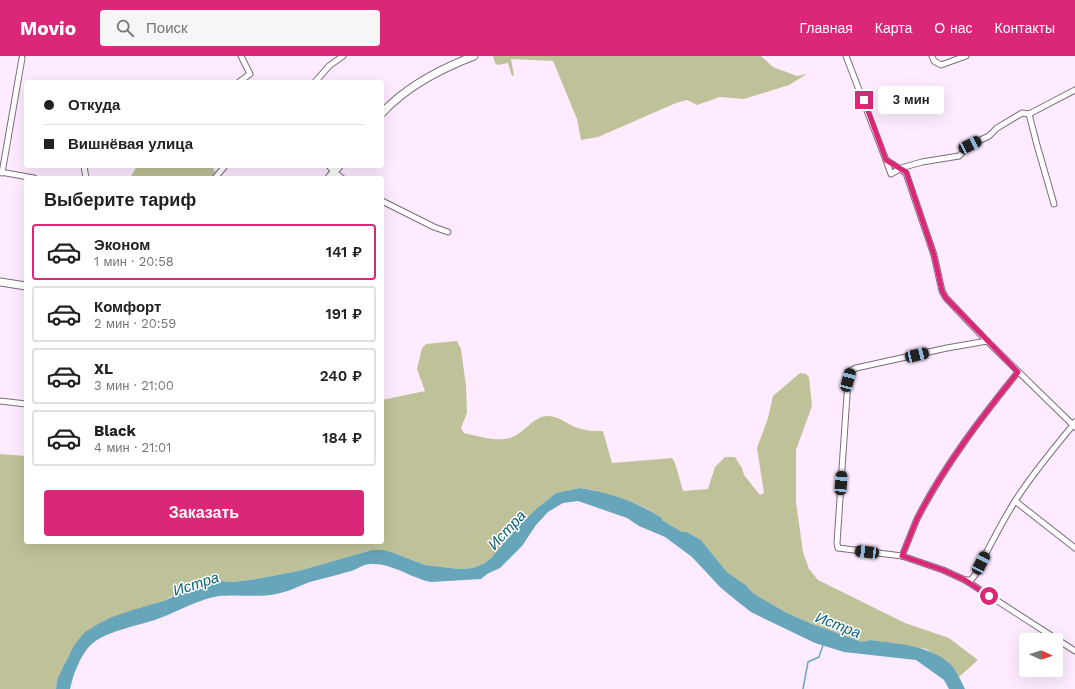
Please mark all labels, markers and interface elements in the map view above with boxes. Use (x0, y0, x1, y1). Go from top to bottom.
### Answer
search box (100, 10, 380, 46)
text: Movio (20, 17, 76, 40)
icon: search (114, 17, 136, 39)
text: Поиск (146, 19, 188, 37)
text: Главная (800, 20, 853, 36)
text: Карта (875, 20, 912, 36)
text: О нас (934, 20, 973, 36)
text: Контакты (995, 20, 1055, 36)
callout: 3 мин (878, 86, 944, 114)
route end (855, 91, 873, 109)
text: 3 мин (892, 92, 930, 107)
text: Откуда (68, 96, 120, 114)
car (957, 134, 983, 156)
text: Вишнёвая улица (68, 135, 193, 153)
text: Выберите тариф (44, 189, 196, 210)
icon: car (46, 234, 82, 270)
text: Эконом (94, 236, 150, 254)
text: 141 ₽ (326, 243, 362, 261)
text: 1 мин · 20:58 (94, 254, 174, 269)
icon: car (46, 296, 82, 332)
text: Комфорт (94, 298, 161, 316)
text: 191 ₽ (326, 305, 362, 323)
text: 2 мин · 20:59 (94, 316, 176, 331)
car (904, 346, 930, 364)
icon: car (46, 358, 82, 394)
text: XL (94, 360, 113, 378)
text: 240 ₽ (320, 367, 362, 385)
car (839, 367, 857, 393)
text: 3 мин · 21:00 (94, 378, 174, 393)
icon: car (46, 420, 82, 456)
text: Black (94, 422, 136, 440)
text: 184 ₽ (322, 429, 362, 447)
text: 4 мин · 21:01 (94, 440, 171, 455)
car (834, 471, 848, 495)
button: Заказать (44, 490, 364, 536)
water label: Истра (484, 507, 530, 553)
car (854, 545, 880, 559)
car (970, 550, 992, 576)
water label: Истра (171, 568, 221, 600)
route start (980, 587, 998, 605)
water label: Истра (813, 608, 863, 642)
north arrow (1019, 633, 1063, 677)
map controls (1019, 633, 1063, 677)

